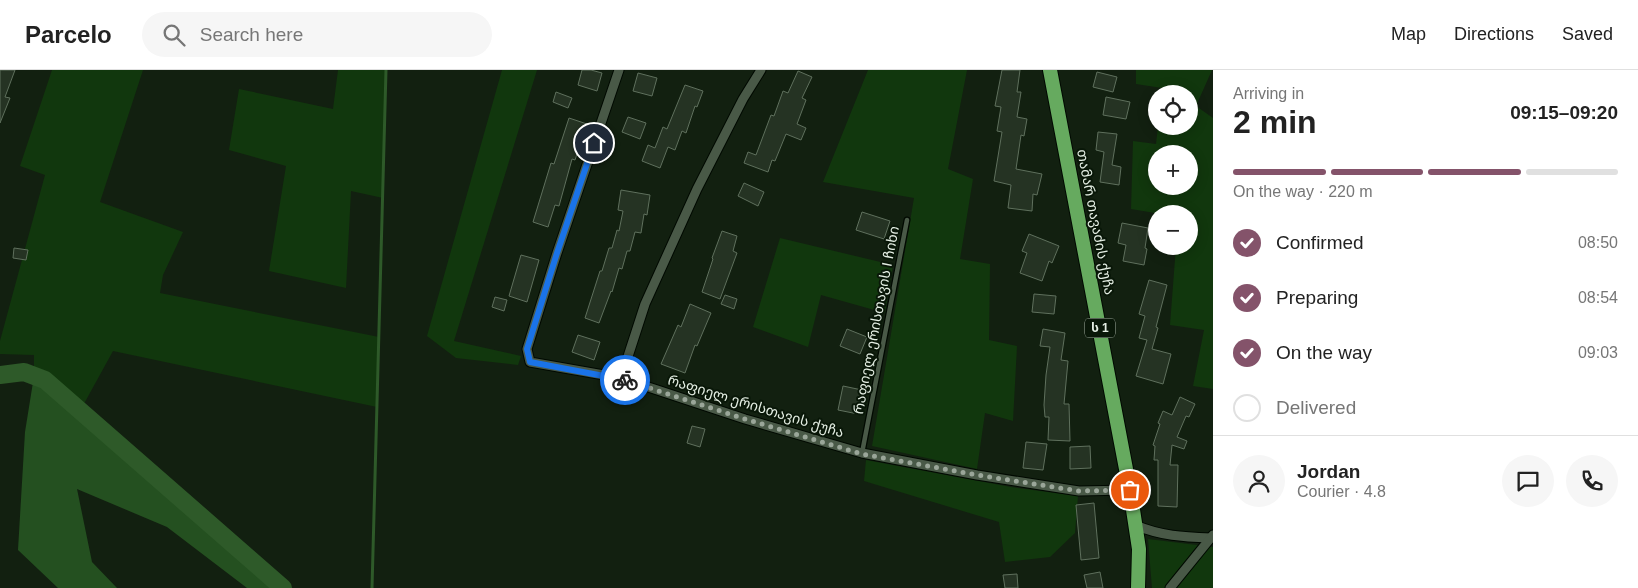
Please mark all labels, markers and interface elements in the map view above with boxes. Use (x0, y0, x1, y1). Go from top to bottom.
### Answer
search box (142, 12, 492, 57)
text: Parcelo (25, 21, 112, 48)
icon: search (160, 21, 188, 49)
text: Search here (200, 24, 303, 45)
text: Map (1391, 24, 1426, 44)
text: Directions (1454, 24, 1534, 44)
text: Saved (1562, 24, 1613, 44)
map controls (1148, 85, 1198, 255)
button: locate (1148, 85, 1198, 135)
text: Arriving in (1233, 85, 1304, 102)
text: 09:15–09:20 (1510, 102, 1618, 123)
text: 2 min (1233, 104, 1317, 140)
pin (573, 122, 615, 164)
icon: home (580, 129, 608, 157)
button: + (1148, 145, 1198, 195)
street label: თამარ თავაძის ქუჩა (1073, 148, 1118, 296)
text: On the way · 220 m (1233, 183, 1373, 200)
button: − (1148, 205, 1198, 255)
street label: რაფიელ ერისთავის I ჩიხი (850, 225, 903, 415)
icon: check (1233, 229, 1261, 257)
text: Confirmed (1276, 232, 1364, 253)
text: 08:50 (1578, 234, 1618, 251)
icon: check (1233, 284, 1261, 312)
text: Preparing (1276, 287, 1358, 308)
text: 08:54 (1578, 289, 1618, 306)
road number: ს 1 (1085, 318, 1115, 338)
icon: check (1233, 339, 1261, 367)
text: On the way (1276, 342, 1372, 363)
text: 09:03 (1578, 344, 1618, 361)
courier (600, 355, 650, 405)
icon: bike (611, 366, 639, 394)
street label: რაფიელ ერისთავის ქუჩა (666, 372, 846, 441)
text: Delivered (1276, 397, 1356, 418)
button: person (1233, 455, 1285, 507)
button: chat (1502, 455, 1554, 507)
button: phone (1566, 455, 1618, 507)
text: Jordan (1297, 461, 1360, 482)
pin (1109, 469, 1151, 511)
icon: bag (1116, 476, 1144, 504)
text: Courier · 4.8 (1297, 483, 1386, 500)

